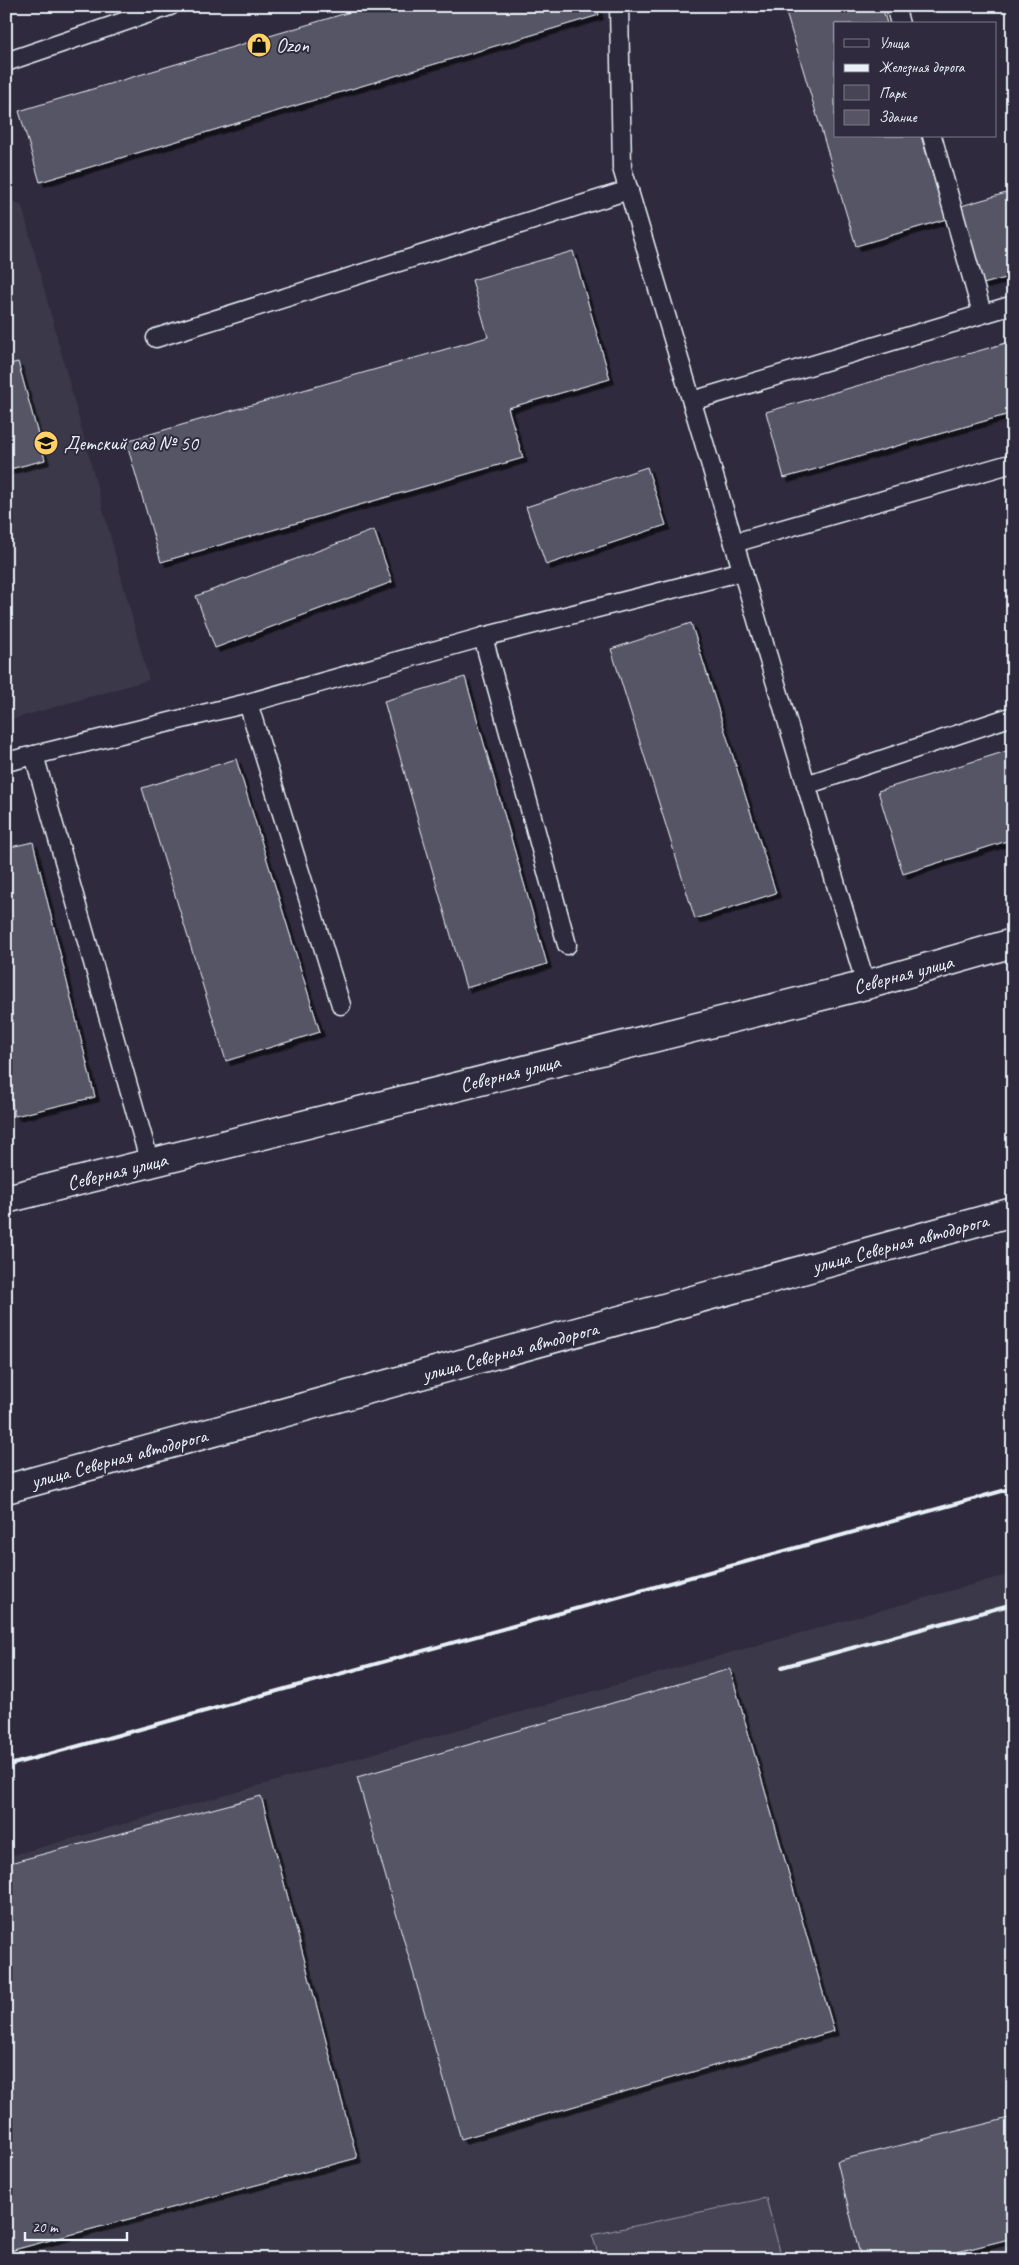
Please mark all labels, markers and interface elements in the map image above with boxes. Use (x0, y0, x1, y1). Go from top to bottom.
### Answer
legend (834, 22, 996, 138)
shop icon: Ozon (246, 32, 272, 58)
place label: Ozon (276, 33, 310, 58)
text: Улица (879, 34, 910, 53)
text: Железная дорога (879, 58, 966, 77)
text: Парк (879, 84, 907, 103)
text: Здание (879, 108, 918, 127)
school or university icon: Детский сад № 50 (33, 430, 59, 456)
place label: Детский сад № 50 (64, 431, 200, 456)
street label: Северная улица (851, 949, 957, 1000)
street label: Северная улица (458, 1049, 564, 1098)
street label: Северная улица (65, 1147, 171, 1196)
street label: улица Северная автодорога (808, 1208, 993, 1279)
street label: улица Северная автодорога (418, 1316, 603, 1387)
street label: улица Северная автодорога (27, 1423, 212, 1494)
scale bar (25, 2210, 128, 2242)
text: 20 m (32, 2218, 59, 2237)

